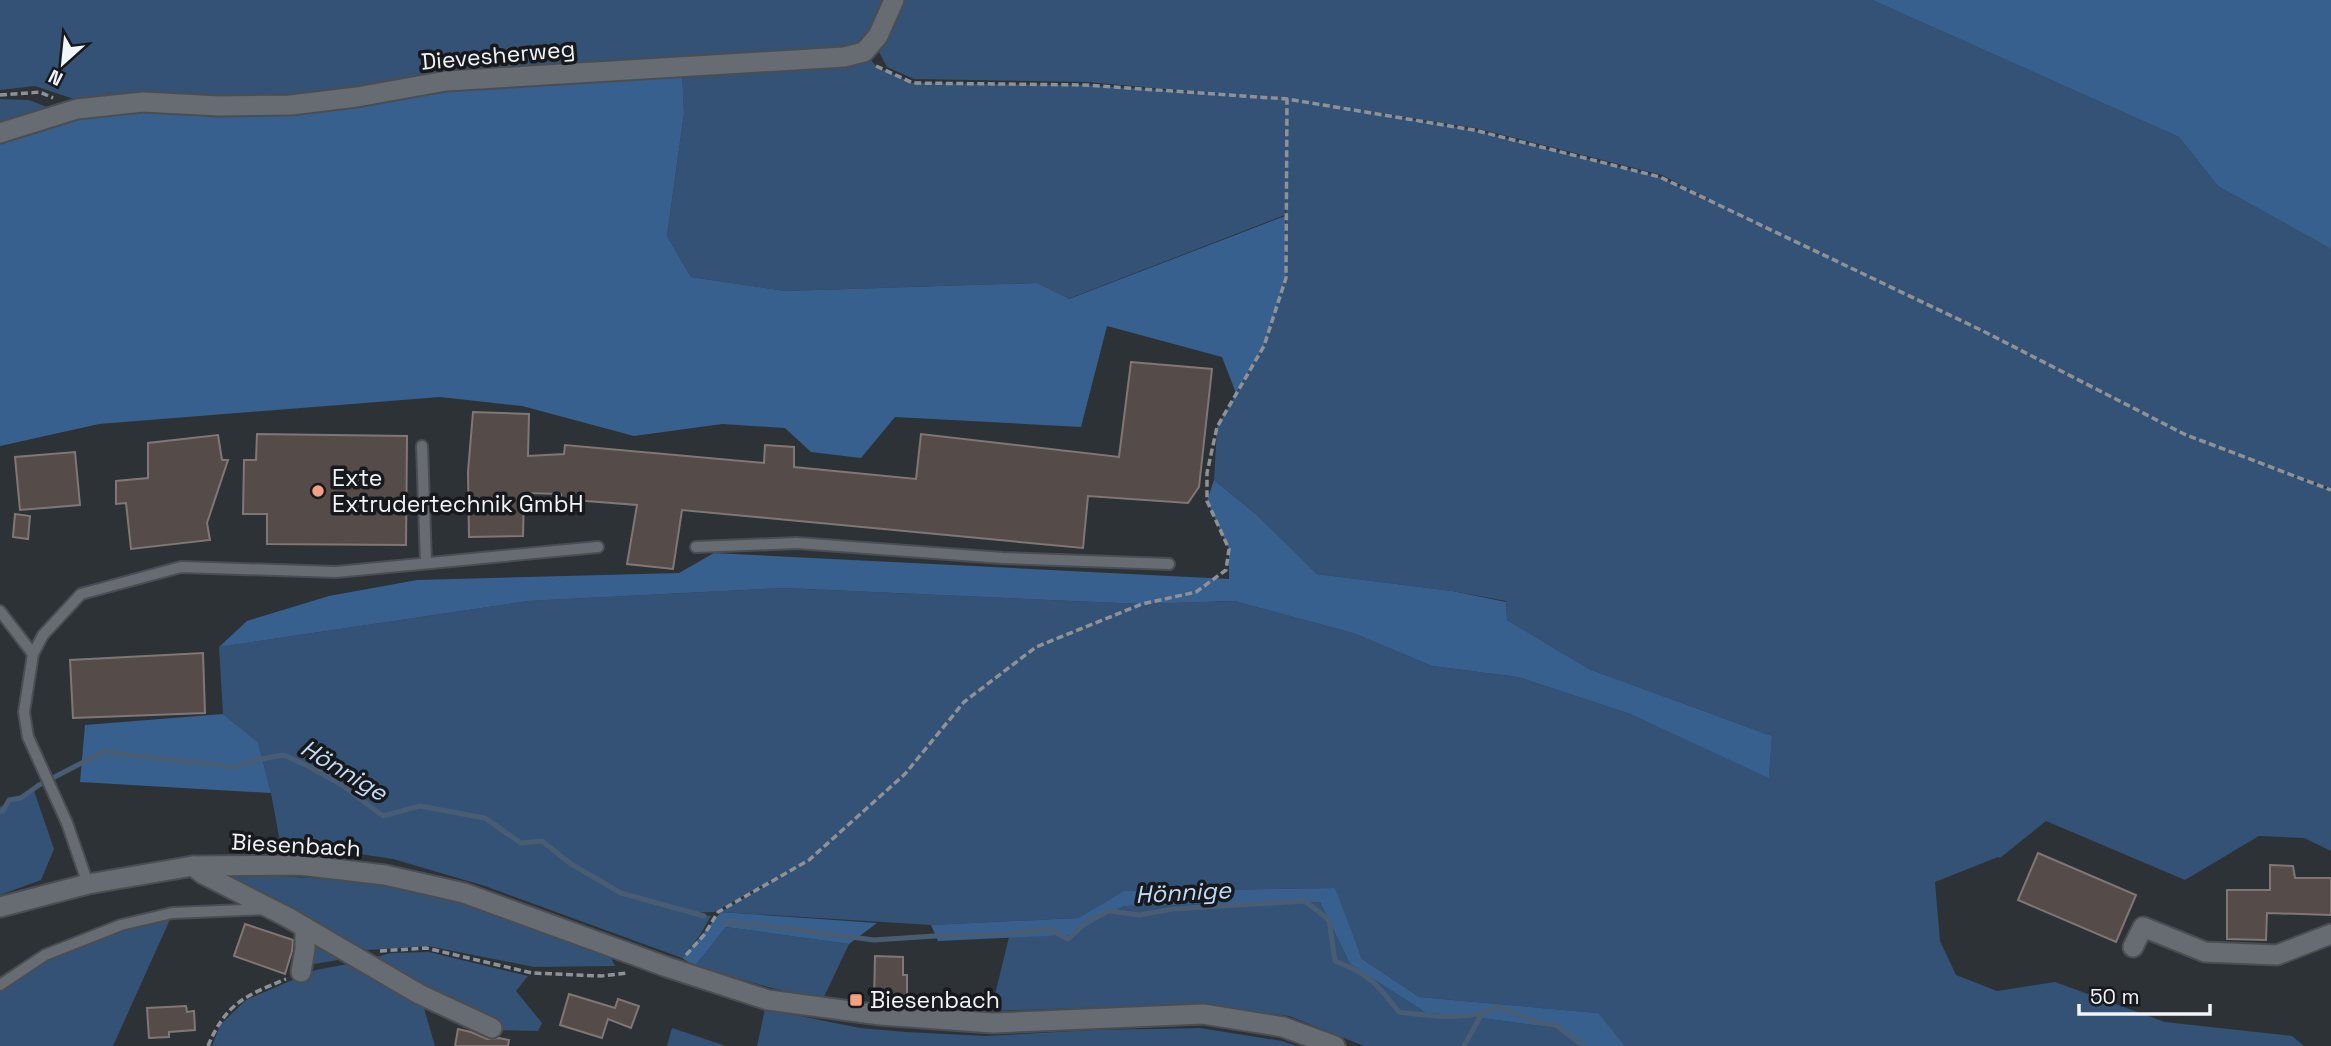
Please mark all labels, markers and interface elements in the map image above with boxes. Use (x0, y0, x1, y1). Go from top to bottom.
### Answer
north arrow (28, 28, 98, 98)
street label: Dievesherweg (420, 33, 576, 77)
text: N (44, 64, 67, 92)
place label: Exte Extrudertechnik GmbH (332, 463, 584, 519)
marker: Exte Extrudertechnik GmbH (310, 483, 326, 499)
water label: Hönnige (295, 732, 394, 808)
street label: Biesenbach (230, 827, 362, 863)
water label: Hönnige (1135, 874, 1232, 910)
scale bar (2079, 972, 2210, 1016)
text: 50 m (2090, 983, 2140, 1010)
place label: Biesenbach (870, 985, 1000, 1015)
marker: Biesenbach (848, 992, 864, 1008)

